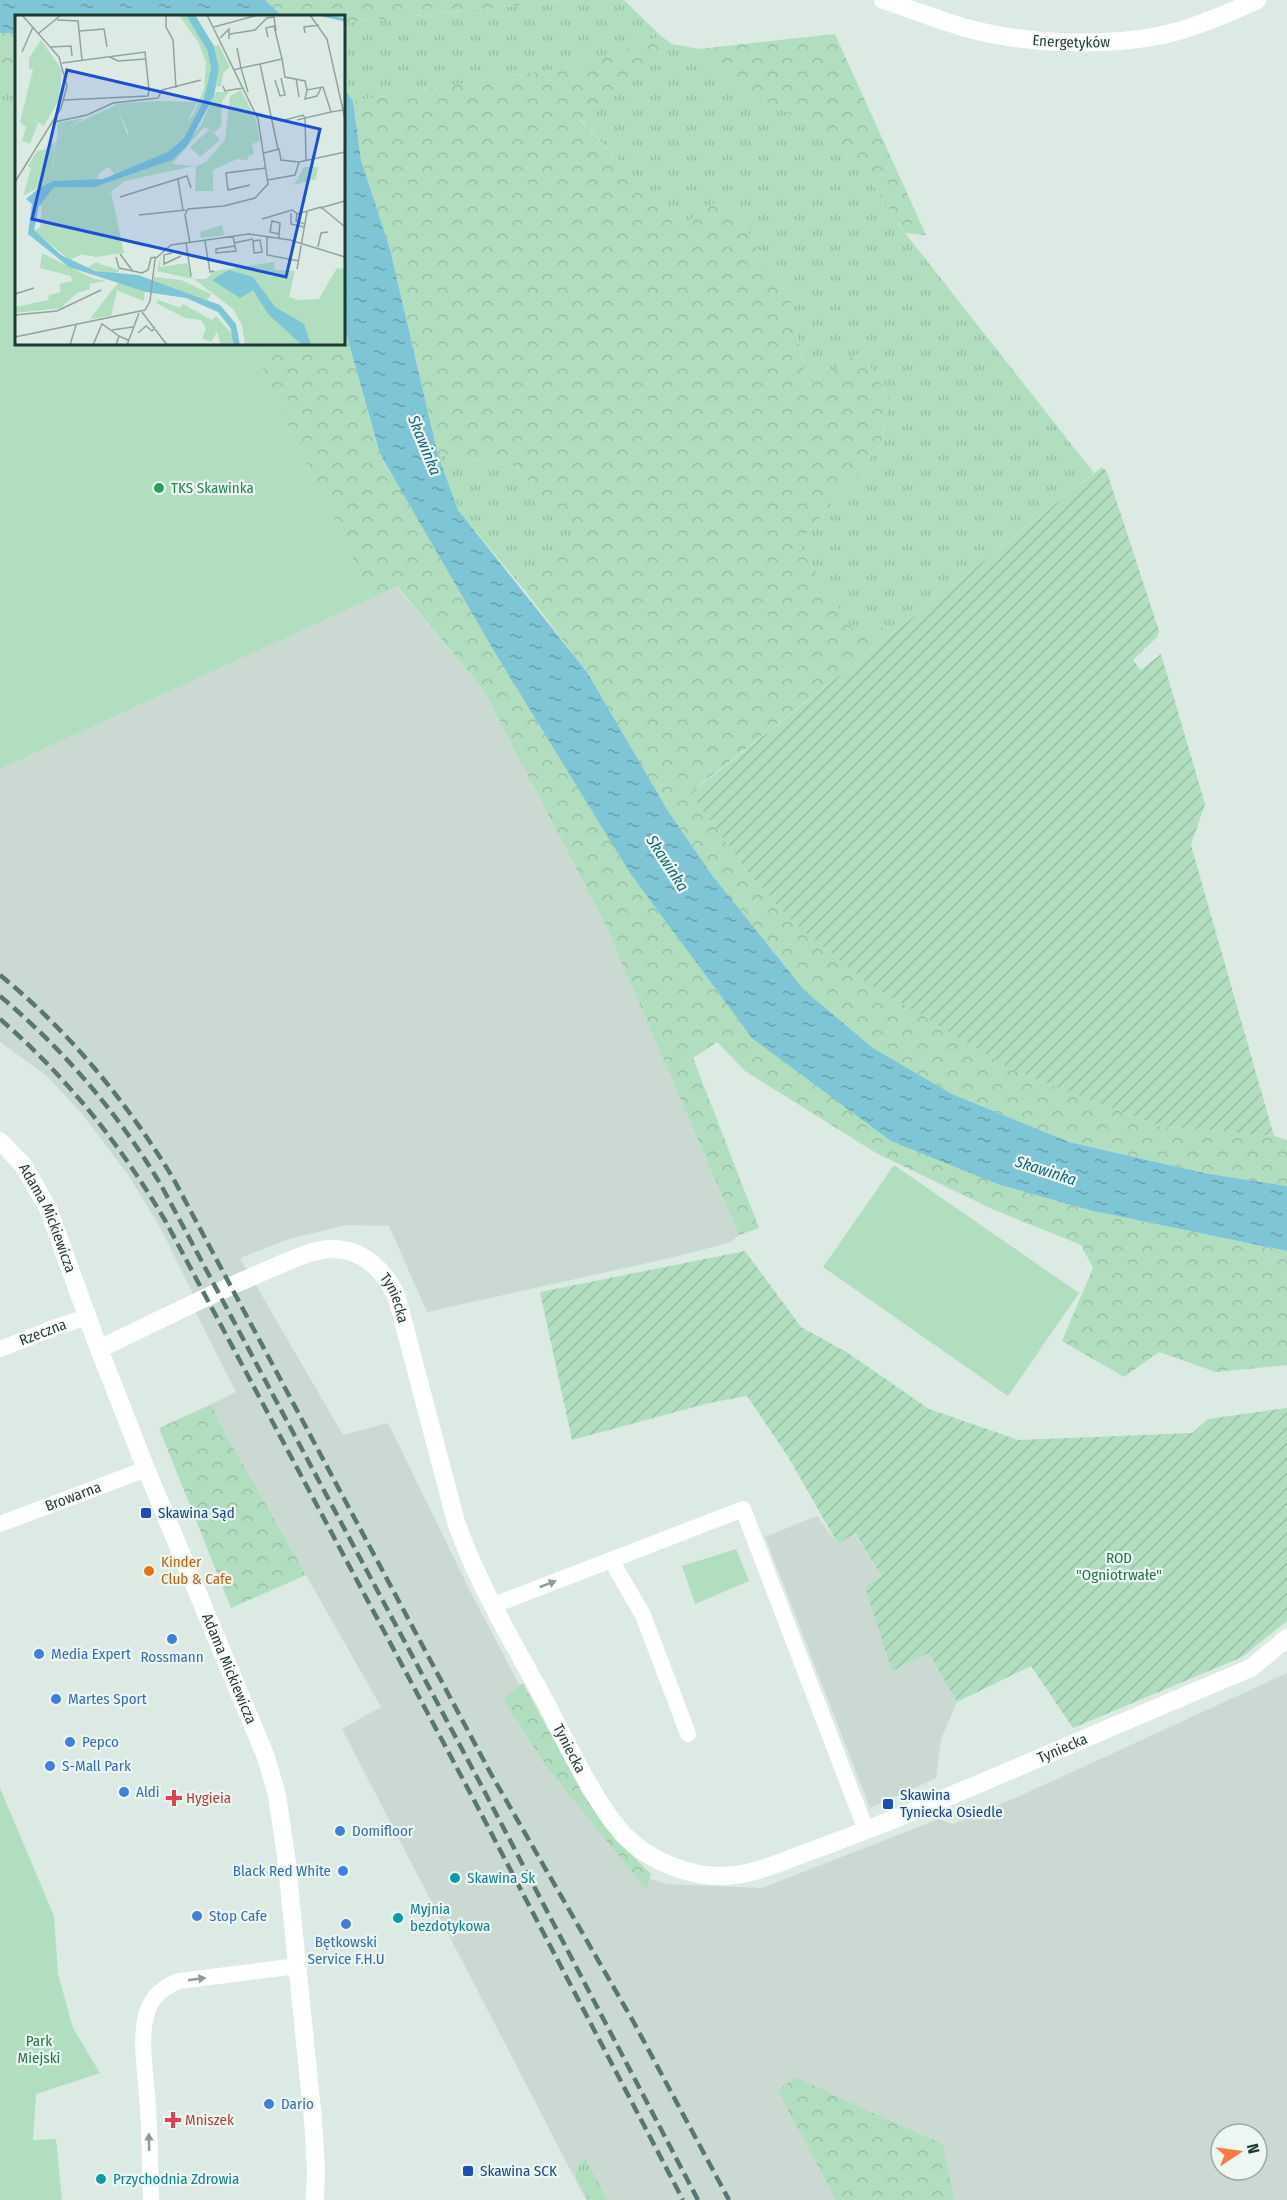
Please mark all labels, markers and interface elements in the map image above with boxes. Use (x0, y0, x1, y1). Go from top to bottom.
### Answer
inset map (15, 15, 345, 345)
street label: Energetyków (1032, 31, 1111, 52)
water label: Skawinka (404, 411, 445, 478)
place label: TKS Skawinka (171, 479, 254, 497)
marker: TKS Skawinka (152, 481, 166, 495)
water label: Skawinka (642, 831, 693, 895)
water label: Skawinka (1012, 1151, 1079, 1189)
street label: Adama Mickiewicza (15, 1160, 80, 1275)
street label: Tyniecka (376, 1269, 412, 1325)
street label: Rzeczna (17, 1315, 69, 1350)
street label: Browarna (42, 1478, 104, 1515)
place label: Skawina Sąd (158, 1504, 235, 1522)
marker: Skawina Sąd (139, 1506, 153, 1520)
park label: ROD "Ogniotrwałe" (1076, 1549, 1162, 1584)
place label: Kinder Club & Cafe (161, 1553, 232, 1588)
marker: Kinder Club & Cafe (142, 1564, 156, 1578)
one-way arrow (539, 1579, 557, 1588)
street label: Adama Mickiewicza (198, 1611, 260, 1726)
marker: Rossmann (165, 1632, 179, 1646)
place label: Media Expert (51, 1645, 131, 1663)
marker: Media Expert (32, 1647, 46, 1661)
place label: Rossmann (140, 1648, 204, 1666)
place label: Martes Sport (68, 1690, 147, 1708)
marker: Martes Sport (49, 1692, 63, 1706)
street label: Tyniecka (549, 1721, 590, 1776)
street label: Tyniecka (1035, 1730, 1090, 1767)
place label: Pepco (82, 1733, 119, 1751)
marker: Pepco (63, 1735, 77, 1749)
place label: S-Mall Park (62, 1757, 131, 1775)
marker: S-Mall Park (43, 1759, 57, 1773)
place label: Aldi (136, 1783, 160, 1801)
marker: Aldi (117, 1785, 131, 1799)
place label: Skawina Tyniecka Osiedle (900, 1786, 1003, 1821)
place label: Hygieia (186, 1789, 231, 1807)
marker: Hygieia (167, 1791, 181, 1805)
marker: Skawina Tyniecka Osiedle (881, 1797, 895, 1811)
place label: Domifloor (352, 1822, 414, 1840)
marker: Domifloor (333, 1824, 347, 1838)
place label: Black Red White (233, 1862, 331, 1880)
marker: Black Red White (336, 1864, 350, 1878)
place label: Skawina Sk (467, 1869, 535, 1887)
marker: Skawina Sk (448, 1871, 462, 1885)
place label: Myjnia bezdotykowa (410, 1900, 490, 1935)
place label: Stop Cafe (209, 1907, 267, 1925)
marker: Stop Cafe (190, 1909, 204, 1923)
marker: Myjnia bezdotykowa (391, 1911, 405, 1925)
marker: Bętkowski Service F.H.U (339, 1917, 353, 1931)
place label: Bętkowski Service F.H.U (307, 1933, 385, 1968)
one-way arrow (188, 1974, 207, 1983)
park label: Park Miejski (18, 2032, 60, 2067)
place label: Dario (281, 2095, 314, 2113)
marker: Dario (262, 2097, 276, 2111)
place label: Mniszek (185, 2111, 234, 2129)
marker: Mniszek (166, 2113, 180, 2127)
north arrow (1209, 2122, 1269, 2182)
one-way arrow (145, 2132, 154, 2151)
text: N (1243, 2142, 1263, 2156)
place label: Skawina SCK (480, 2162, 557, 2180)
marker: Skawina SCK (461, 2164, 475, 2178)
place label: Przychodnia Zdrowia (113, 2170, 239, 2188)
marker: Przychodnia Zdrowia (94, 2172, 108, 2186)

